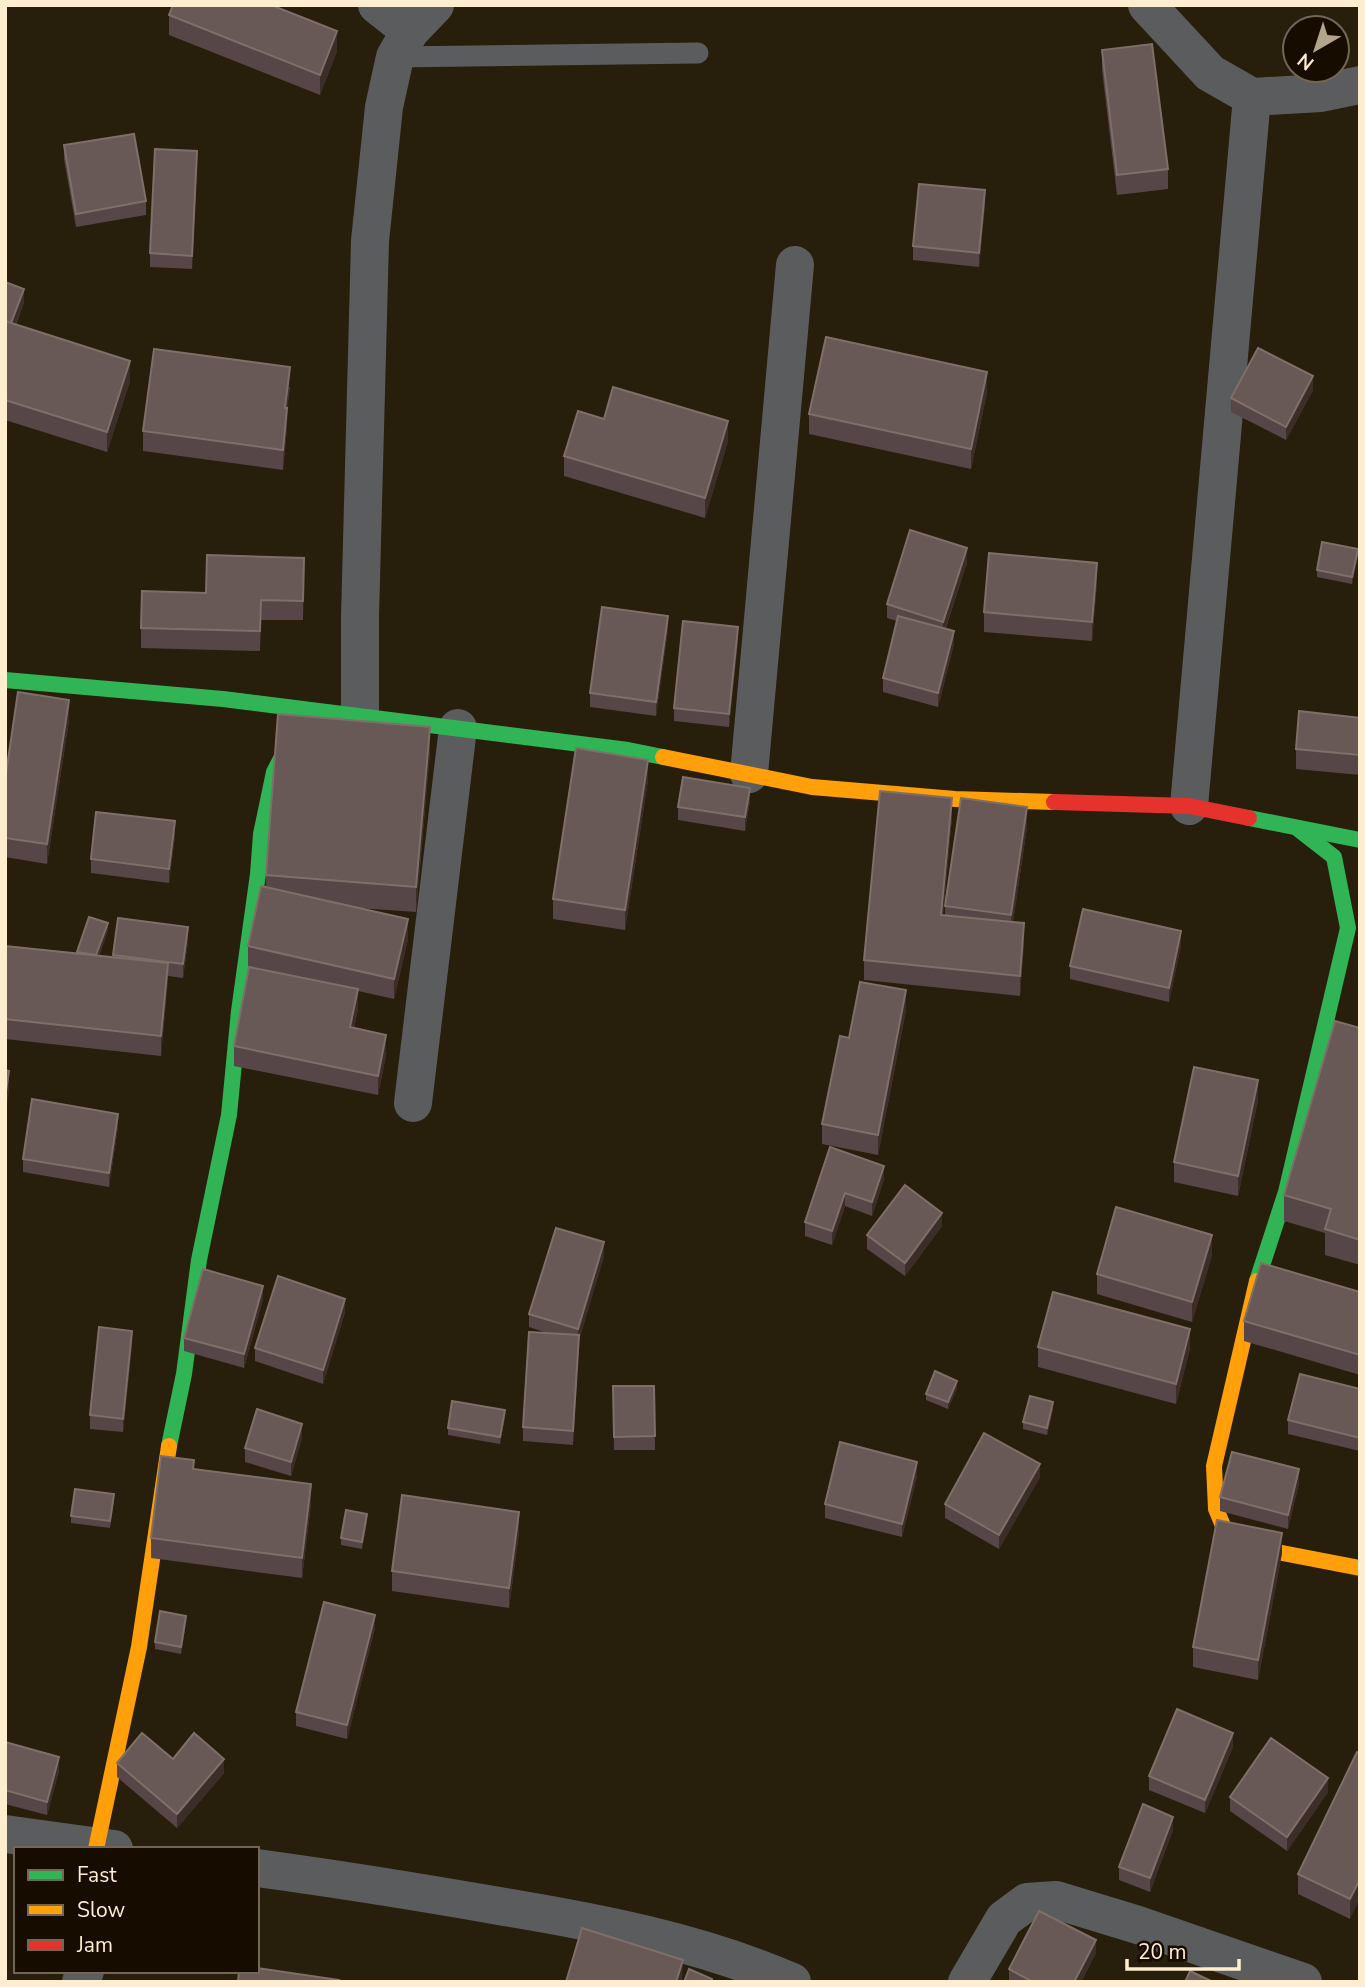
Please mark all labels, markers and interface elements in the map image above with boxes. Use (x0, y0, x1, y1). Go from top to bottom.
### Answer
north arrow (1281, 14, 1351, 84)
text: N (1292, 47, 1320, 76)
legend (14, 1847, 259, 1973)
text: Fast (77, 1861, 117, 1889)
text: Slow (77, 1896, 126, 1924)
scale bar (1127, 1927, 1239, 1971)
text: Jam (76, 1931, 113, 1959)
text: 20 m (1138, 1938, 1187, 1966)

